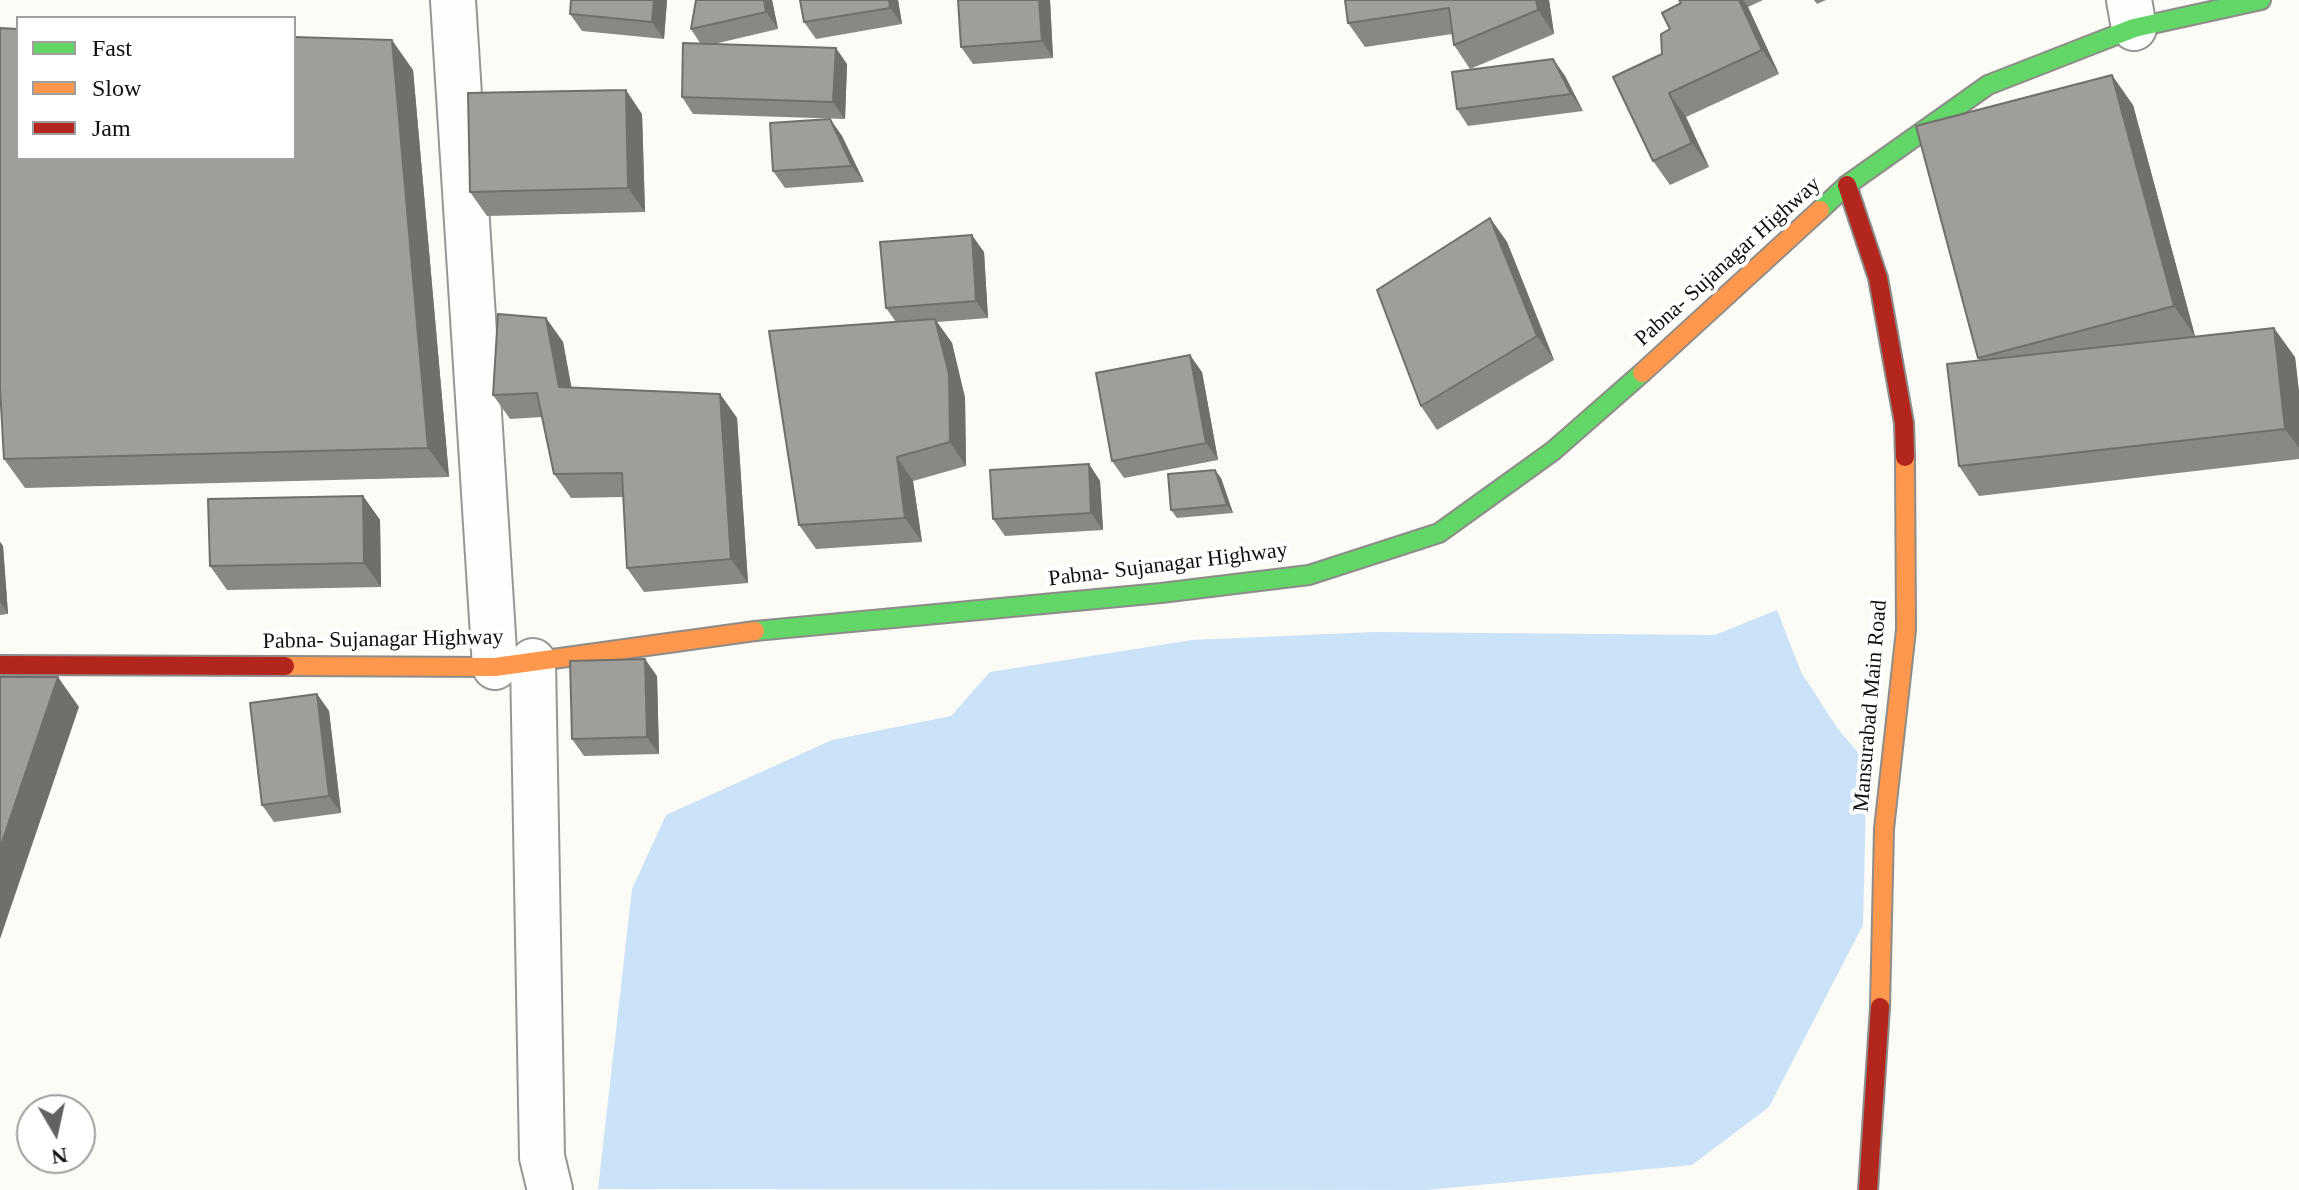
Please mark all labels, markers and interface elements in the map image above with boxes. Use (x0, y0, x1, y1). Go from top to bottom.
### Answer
legend (16, 16, 296, 160)
text: Fast (92, 35, 132, 61)
text: Slow (92, 75, 141, 101)
text: Jam (92, 115, 131, 141)
street label: Pabna- Sujanagar Highway (1616, 159, 1840, 365)
street label: Pabna- Sujanagar Highway (1028, 535, 1308, 595)
street label: Mansurabad Main Road (1847, 582, 1895, 830)
street label: Pabna- Sujanagar Highway (244, 624, 522, 656)
north arrow (16, 1094, 96, 1174)
text: N (50, 1143, 69, 1170)

